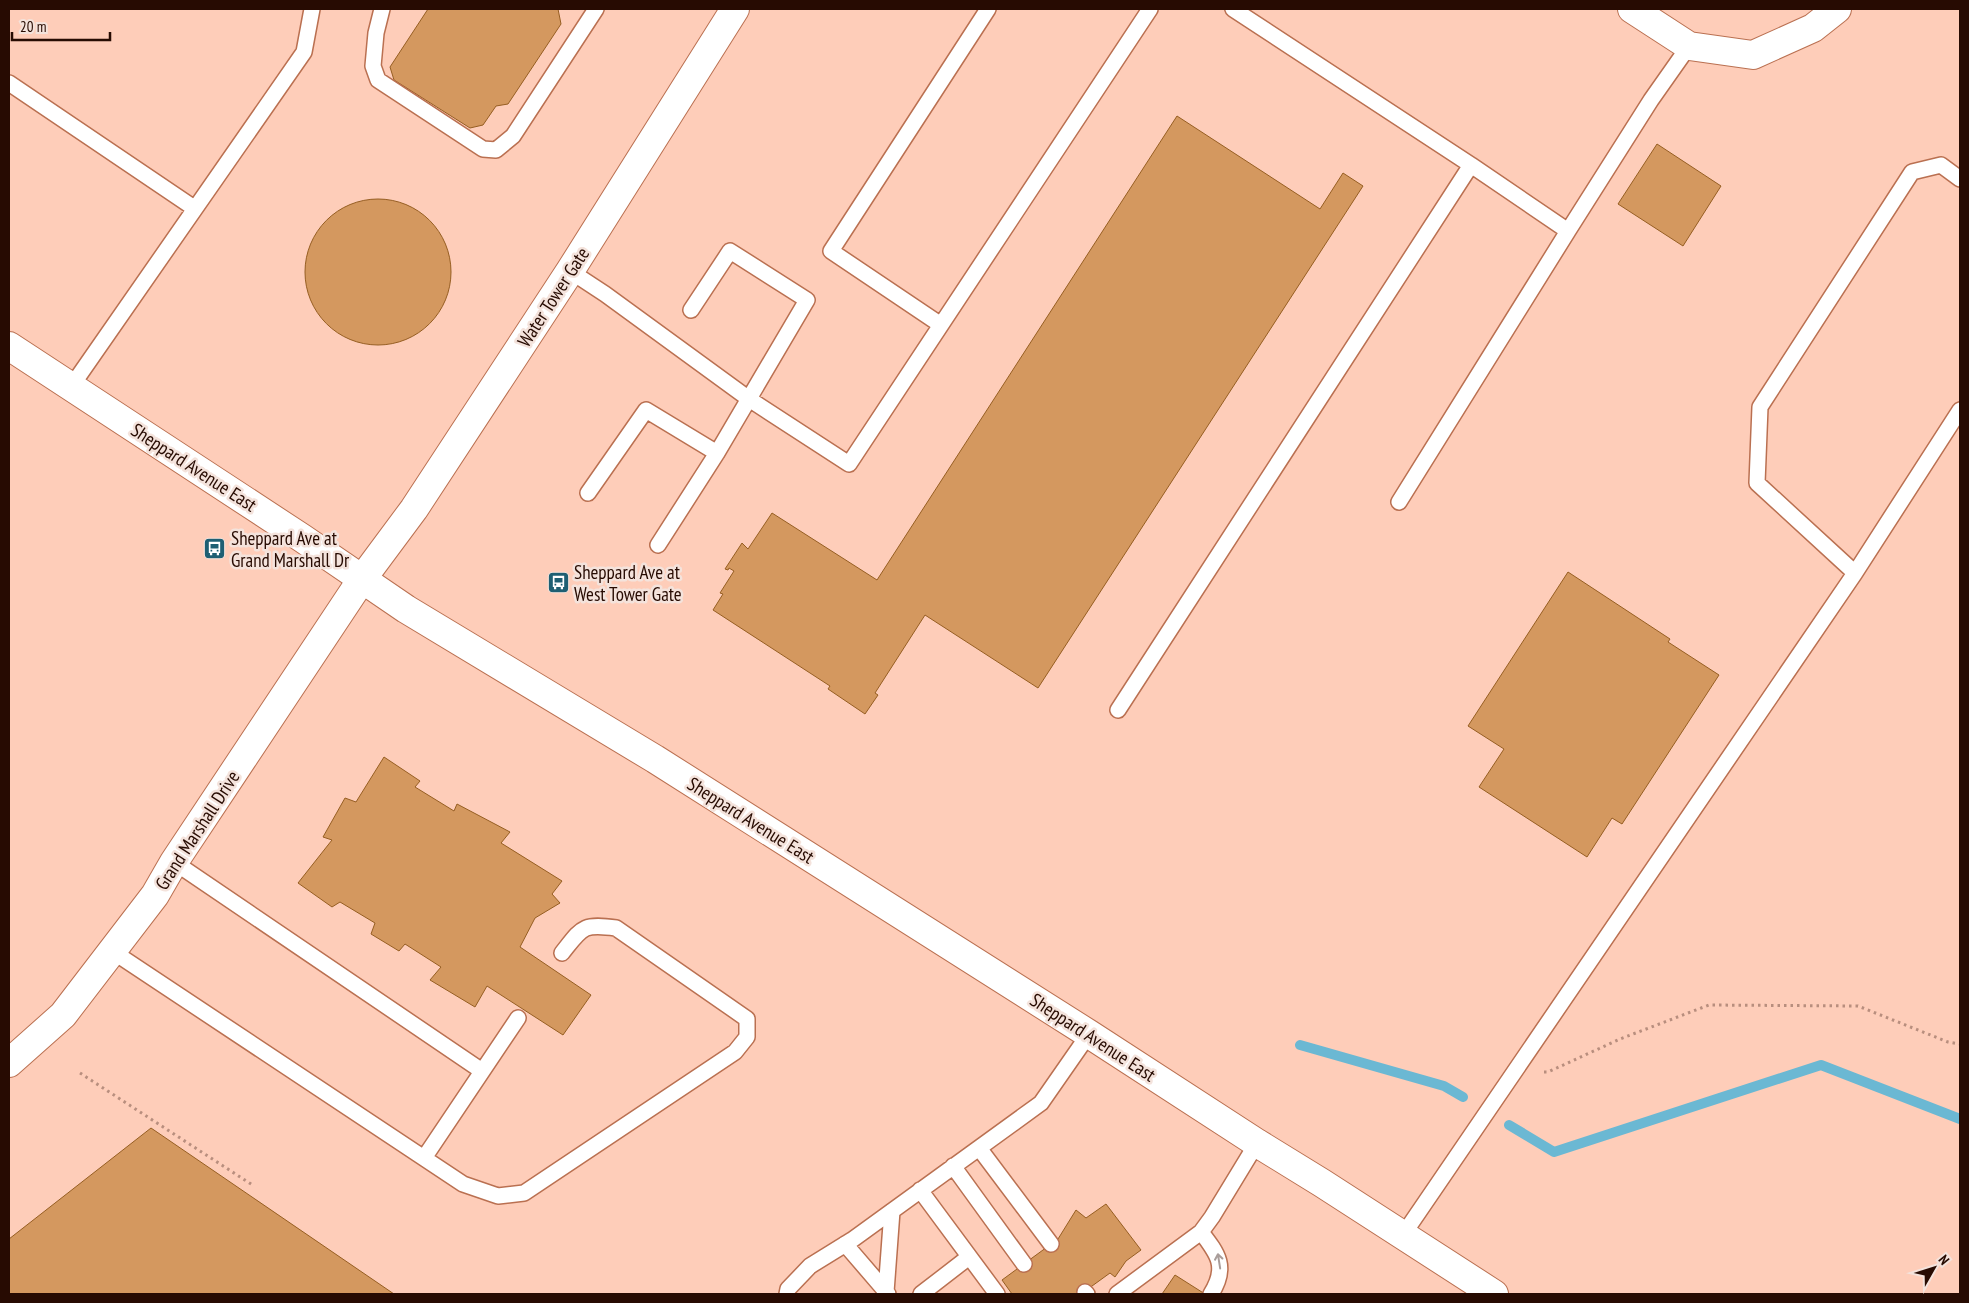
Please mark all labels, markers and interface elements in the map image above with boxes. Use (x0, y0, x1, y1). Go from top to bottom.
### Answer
scale bar (12, 10, 110, 42)
text: 20 m (20, 17, 46, 36)
street label: Water Tower Gate (512, 243, 594, 351)
street label: Sheppard Avenue East (127, 417, 262, 517)
place label: Sheppard Ave at Grand Marshall Dr (231, 526, 350, 572)
bus stop icon: Sheppard Ave at Grand Marshall Dr (203, 537, 227, 561)
place label: Sheppard Ave at West Tower Gate (574, 560, 682, 606)
bus stop icon: Sheppard Ave at West Tower Gate (546, 571, 570, 595)
street label: Grand Marshall Drive (150, 766, 245, 894)
street label: Sheppard Avenue East (683, 771, 819, 869)
street label: Sheppard Avenue East (1026, 987, 1161, 1087)
north arrow (1909, 1243, 1959, 1293)
text: N (1935, 1251, 1953, 1268)
one-way arrow (1213, 1254, 1223, 1270)

